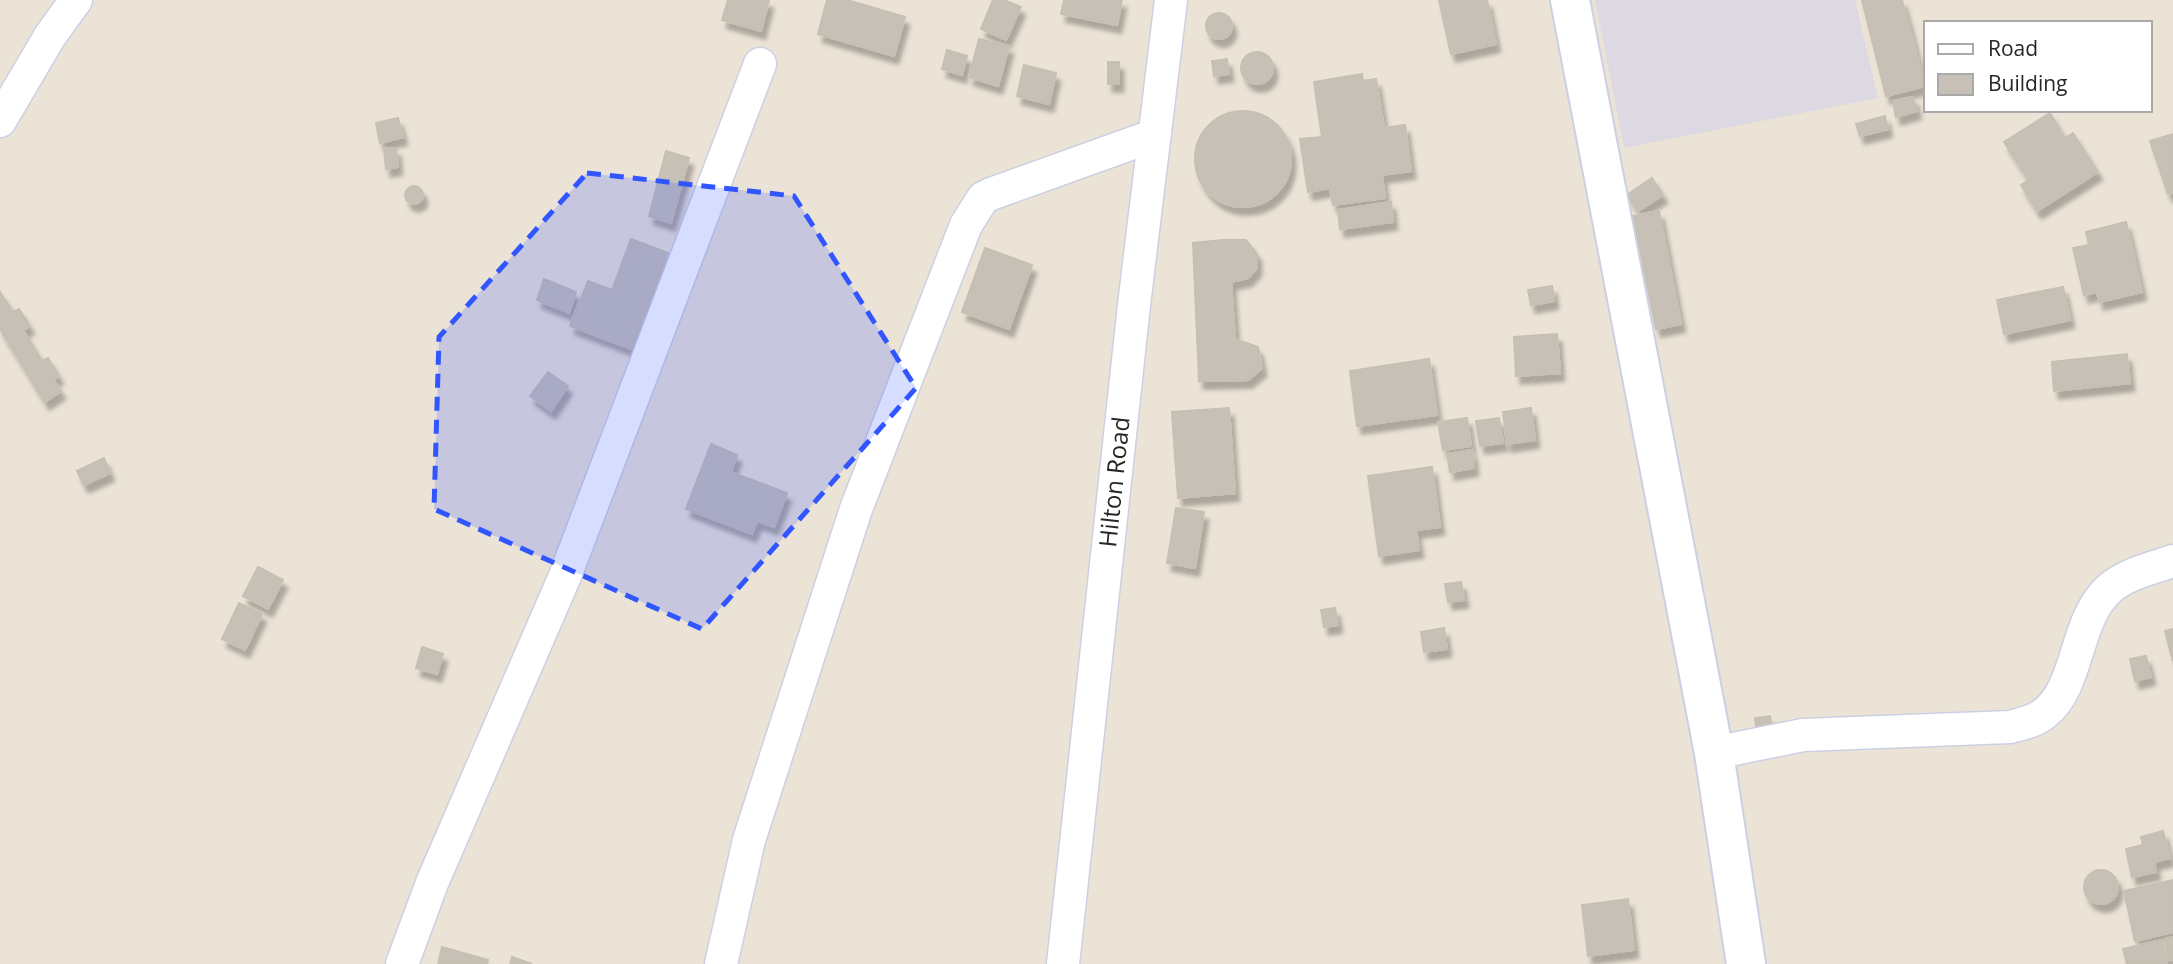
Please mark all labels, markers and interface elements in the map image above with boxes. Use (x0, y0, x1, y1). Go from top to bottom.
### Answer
legend (1924, 21, 2152, 112)
text: Road (1988, 34, 2038, 62)
text: Building (1988, 69, 2067, 97)
street label: Hilton Road (1090, 415, 1137, 549)

